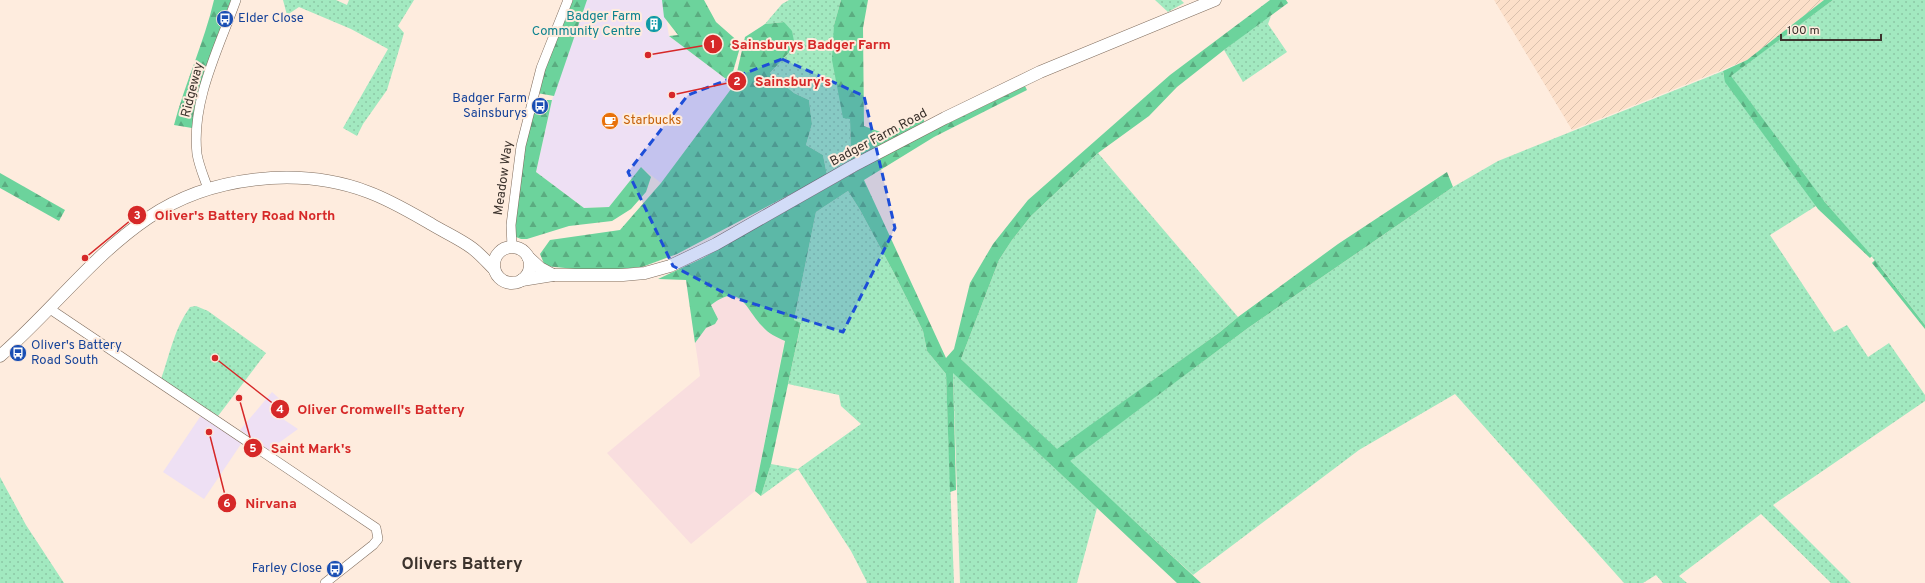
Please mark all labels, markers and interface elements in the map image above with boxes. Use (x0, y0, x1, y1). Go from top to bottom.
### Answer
bus stop icon: Elder Close (215, 9, 235, 29)
place label: Badger Farm Community Centre (532, 9, 641, 40)
place label: Elder Close (238, 11, 304, 27)
building icon: Badger Farm Community Centre (644, 14, 664, 34)
scale bar (1781, 16, 1881, 42)
text: 100 m (1787, 23, 1820, 39)
callout: Sainsburys Badger Farm (703, 31, 898, 57)
text: 1 (711, 37, 715, 53)
text: Sainsburys Badger Farm (731, 37, 891, 54)
street label: Ridgeway (178, 61, 208, 119)
callout: Sainsbury's (727, 68, 839, 94)
text: 2 (733, 74, 741, 90)
text: Sainsbury's (755, 74, 831, 91)
place label: Badger Farm Sainsburys (452, 91, 527, 122)
bus stop icon: Badger Farm Sainsburys (530, 96, 550, 116)
street label: Badger Farm Road (828, 106, 930, 170)
cafe icon: Starbucks (600, 111, 620, 131)
place label: Starbucks (623, 113, 681, 129)
street label: Meadow Way (491, 140, 517, 216)
callout: Oliver's Battery Road North (127, 202, 343, 228)
text: 3 (133, 208, 141, 224)
text: Oliver's Battery Road North (155, 208, 335, 225)
place label: Oliver's Battery Road South (31, 338, 122, 369)
bus stop icon: Oliver's Battery Road South (8, 343, 28, 363)
callout: Oliver Cromwell's Battery (270, 396, 473, 422)
text: 4 (276, 402, 284, 418)
text: Oliver Cromwell's Battery (297, 402, 465, 419)
callout: Saint Mark's (243, 435, 359, 461)
text: 5 (249, 441, 257, 457)
text: Saint Mark's (271, 441, 351, 458)
callout: Nirvana (217, 490, 304, 516)
text: 6 (223, 496, 231, 512)
text: Nirvana (245, 496, 297, 513)
district label: Olivers Battery (401, 554, 523, 576)
bus stop icon: Farley Close (325, 559, 345, 579)
place label: Farley Close (252, 561, 322, 577)

